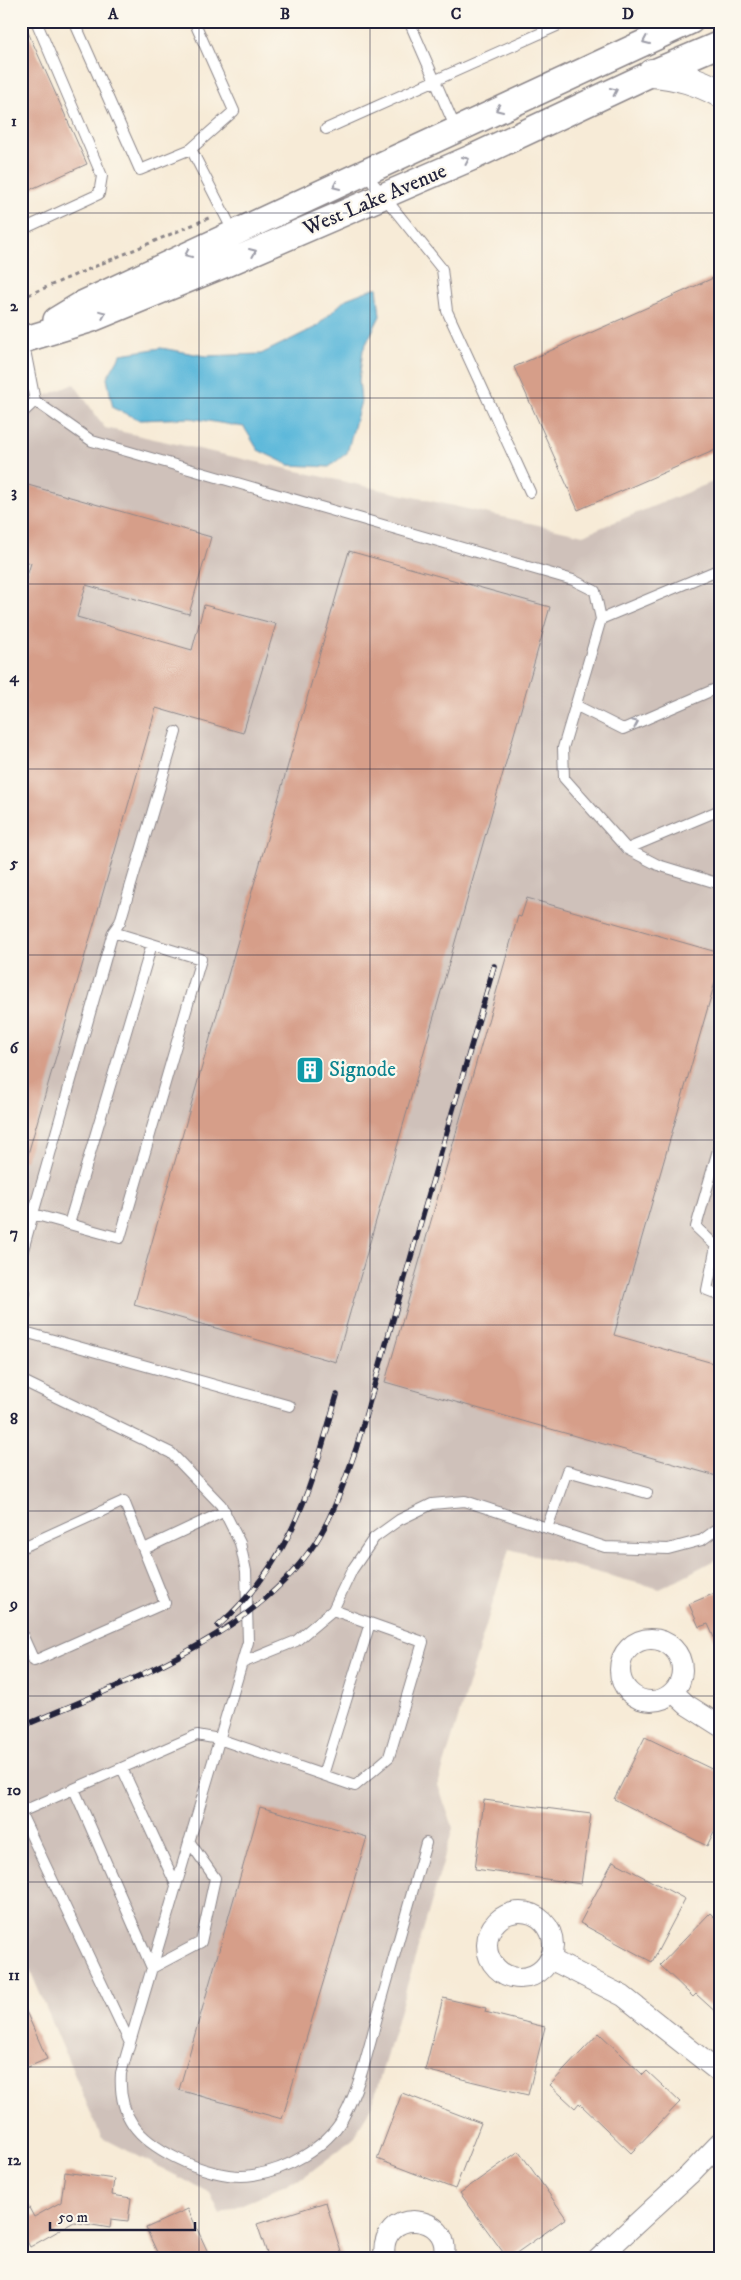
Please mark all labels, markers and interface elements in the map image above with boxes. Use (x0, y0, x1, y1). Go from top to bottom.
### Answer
text: A (107, 4, 119, 24)
text: B (280, 4, 290, 24)
text: C (451, 4, 461, 24)
text: D (622, 4, 634, 24)
one-way arrow (642, 34, 651, 45)
one-way arrow (609, 86, 618, 97)
one-way arrow (495, 103, 504, 114)
text: 1 (11, 111, 17, 131)
one-way arrow (461, 155, 470, 166)
street label: West Lake Avenue (298, 158, 451, 242)
one-way arrow (332, 180, 341, 190)
one-way arrow (184, 248, 193, 259)
one-way arrow (248, 248, 257, 259)
text: 2 (10, 296, 19, 316)
one-way arrow (98, 310, 107, 321)
text: 3 (11, 482, 17, 502)
text: 4 (8, 667, 19, 687)
one-way arrow (630, 719, 639, 730)
text: 5 (9, 853, 18, 873)
text: 6 (10, 1038, 20, 1058)
building icon: Signode (295, 1055, 325, 1085)
place label: Signode (329, 1057, 396, 1083)
text: 7 (10, 1223, 18, 1243)
text: 8 (10, 1409, 18, 1429)
text: 9 (9, 1594, 18, 1614)
text: 10 (7, 1780, 22, 1800)
text: 11 (8, 1965, 20, 1985)
text: 12 (7, 2150, 22, 2170)
scale bar (50, 2200, 195, 2232)
text: 50 m (58, 2208, 88, 2227)

